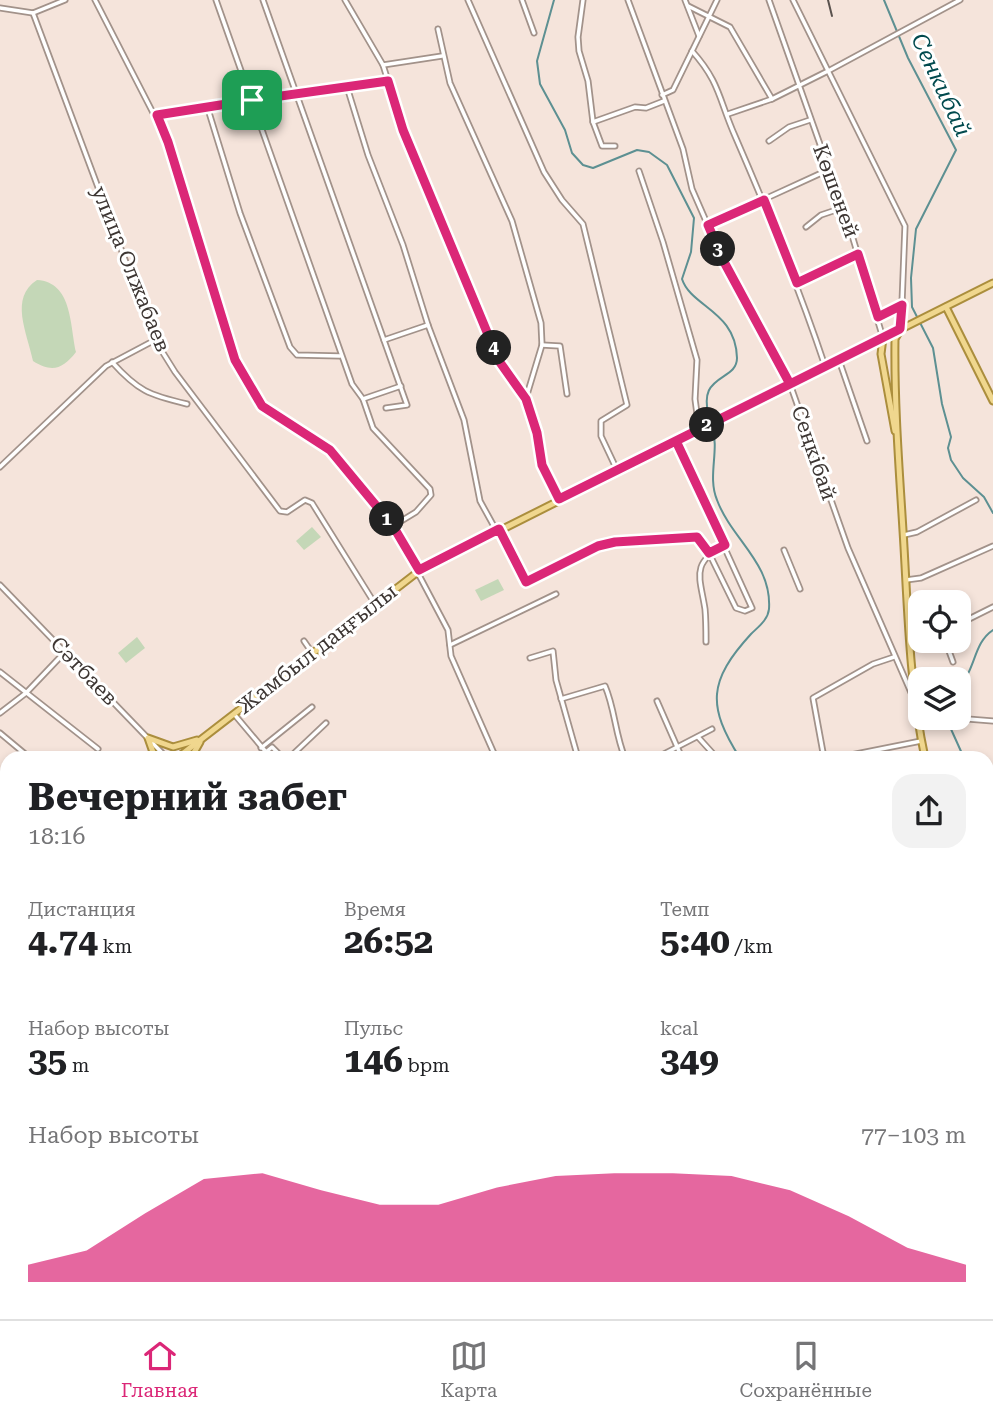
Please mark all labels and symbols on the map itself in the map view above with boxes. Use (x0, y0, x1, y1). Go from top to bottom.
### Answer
water label: Сенкибай (905, 29, 977, 141)
pin (222, 70, 282, 130)
street label: Көшеней (808, 141, 864, 241)
street label: улица Олжабаев (87, 183, 175, 355)
pin: 3 (700, 232, 736, 266)
pin: 4 (476, 330, 512, 366)
street label: Сеңкібай (787, 403, 841, 503)
pin: 2 (690, 408, 724, 442)
pin: 1 (370, 502, 404, 536)
street label: Жамбыл даңғылы (232, 579, 402, 719)
street label: Сәтбаев (46, 632, 122, 710)

